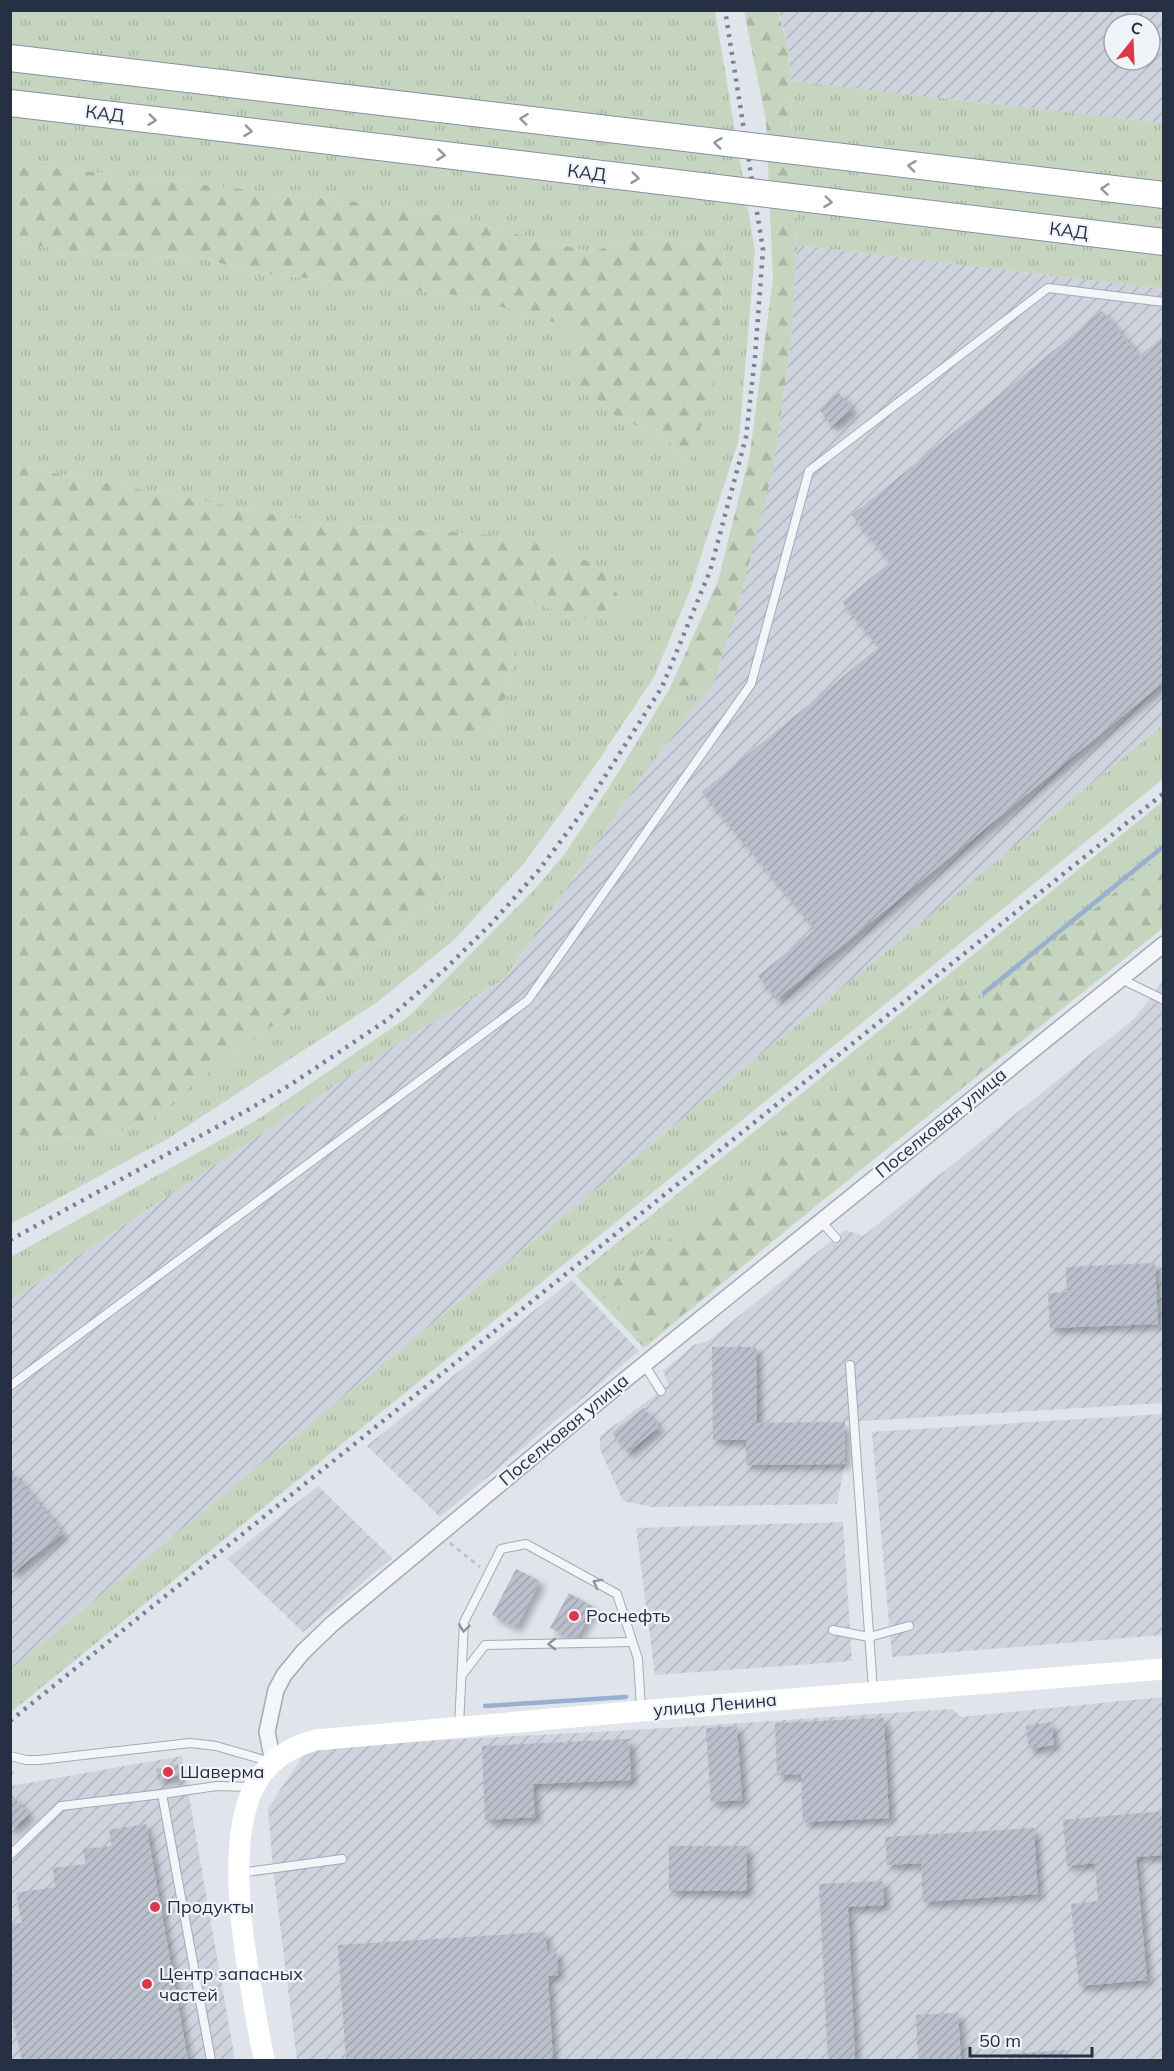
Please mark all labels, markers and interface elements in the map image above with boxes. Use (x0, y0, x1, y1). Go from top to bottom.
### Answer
north arrow (1102, 12, 1162, 72)
text: С (1128, 17, 1145, 39)
street label: КАД (84, 100, 126, 127)
one-way arrow (147, 113, 157, 126)
one-way arrow (520, 114, 529, 126)
one-way arrow (243, 125, 252, 137)
one-way arrow (713, 137, 723, 149)
one-way arrow (437, 148, 446, 161)
street label: КАД (566, 159, 608, 186)
one-way arrow (907, 160, 916, 173)
one-way arrow (630, 172, 639, 184)
one-way arrow (1101, 183, 1110, 196)
one-way arrow (824, 195, 833, 208)
street label: КАД (1048, 217, 1090, 244)
street label: Поселковая улица (870, 1063, 1011, 1183)
street label: Поселковая улица (494, 1369, 633, 1491)
one-way arrow (593, 1579, 604, 1591)
place label: Роснефть (586, 1604, 671, 1627)
marker: Роснефть (567, 1609, 581, 1623)
one-way arrow (459, 1623, 471, 1633)
one-way arrow (548, 1637, 557, 1650)
street label: улица Ленина (652, 1688, 778, 1721)
place label: Шаверма (180, 1760, 265, 1783)
marker: Шаверма (161, 1765, 175, 1779)
place label: Продукты (167, 1895, 254, 1918)
marker: Продукты (148, 1900, 162, 1914)
place label: Центр запасных частей (159, 1962, 303, 2006)
marker: Центр запасных частей (140, 1977, 154, 1991)
scale bar (970, 2020, 1092, 2058)
text: 50 m (979, 2029, 1021, 2052)

